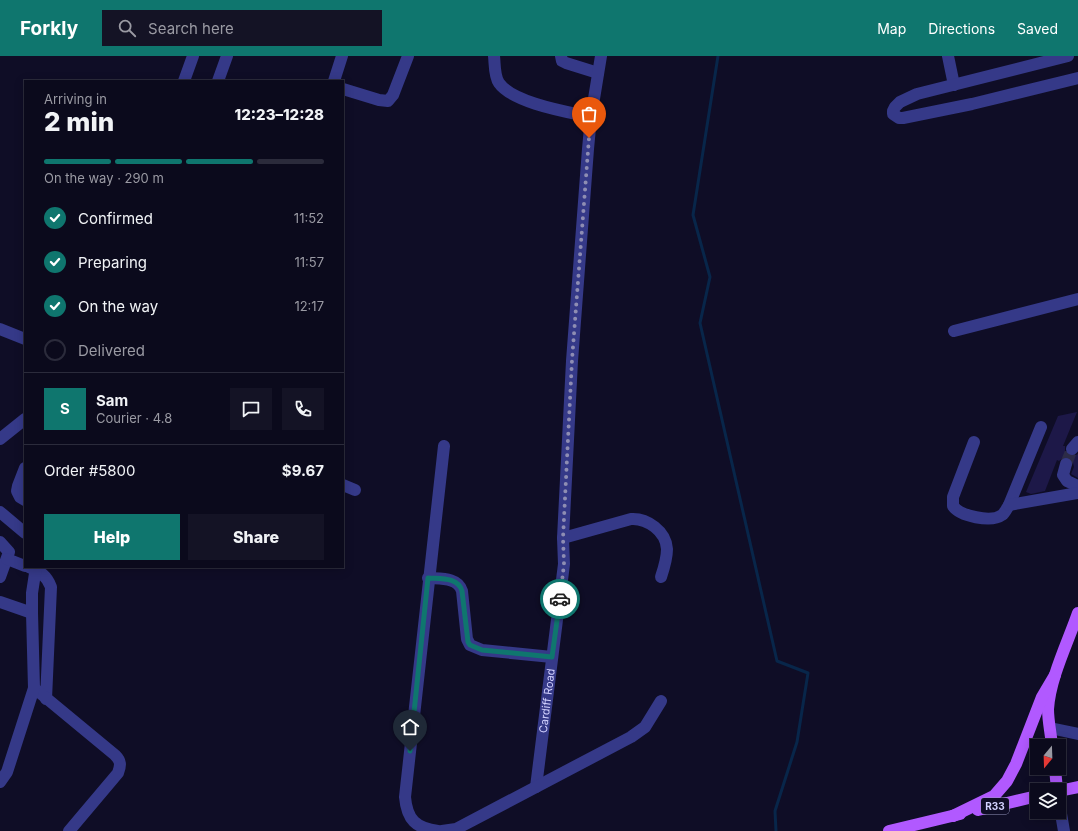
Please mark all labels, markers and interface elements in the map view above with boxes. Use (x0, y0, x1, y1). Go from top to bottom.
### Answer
search box (102, 10, 382, 46)
text: Forkly (20, 17, 78, 40)
icon: search (116, 17, 138, 39)
text: Search here (148, 19, 234, 38)
text: Map (877, 20, 906, 37)
text: Directions (928, 20, 995, 37)
text: Saved (1017, 20, 1058, 37)
text: Arriving in (44, 91, 107, 107)
pin (572, 97, 606, 138)
icon: bag (578, 103, 600, 125)
text: 12:23–12:28 (235, 105, 324, 124)
text: 2 min (44, 106, 114, 137)
text: On the way · 290 m (44, 170, 164, 186)
icon: check (44, 207, 66, 229)
text: Confirmed (78, 209, 153, 228)
text: 11:52 (294, 210, 324, 226)
icon: check (44, 251, 66, 273)
text: Preparing (78, 253, 147, 272)
text: 11:57 (294, 254, 324, 270)
icon: check (44, 295, 66, 317)
text: On the way (78, 297, 158, 316)
text: 12:17 (294, 298, 324, 314)
text: Delivered (78, 341, 145, 360)
button: chat (230, 388, 272, 430)
button: phone (282, 388, 324, 430)
text: Sam (96, 391, 128, 410)
text: S (60, 399, 70, 418)
text: Courier · 4.8 (96, 410, 172, 426)
text: Order #5800 (44, 461, 136, 480)
text: $9.67 (282, 461, 324, 480)
button: Help (44, 514, 180, 560)
button: Share (188, 514, 324, 560)
courier (540, 579, 580, 619)
icon: car (549, 588, 571, 610)
street label: Cardiff Road (536, 668, 558, 734)
pin (393, 710, 427, 751)
icon: home (399, 716, 421, 738)
north arrow (1030, 739, 1066, 775)
map controls (1030, 739, 1066, 819)
button: layers (1030, 783, 1066, 819)
road number: R33 (981, 798, 1009, 814)

